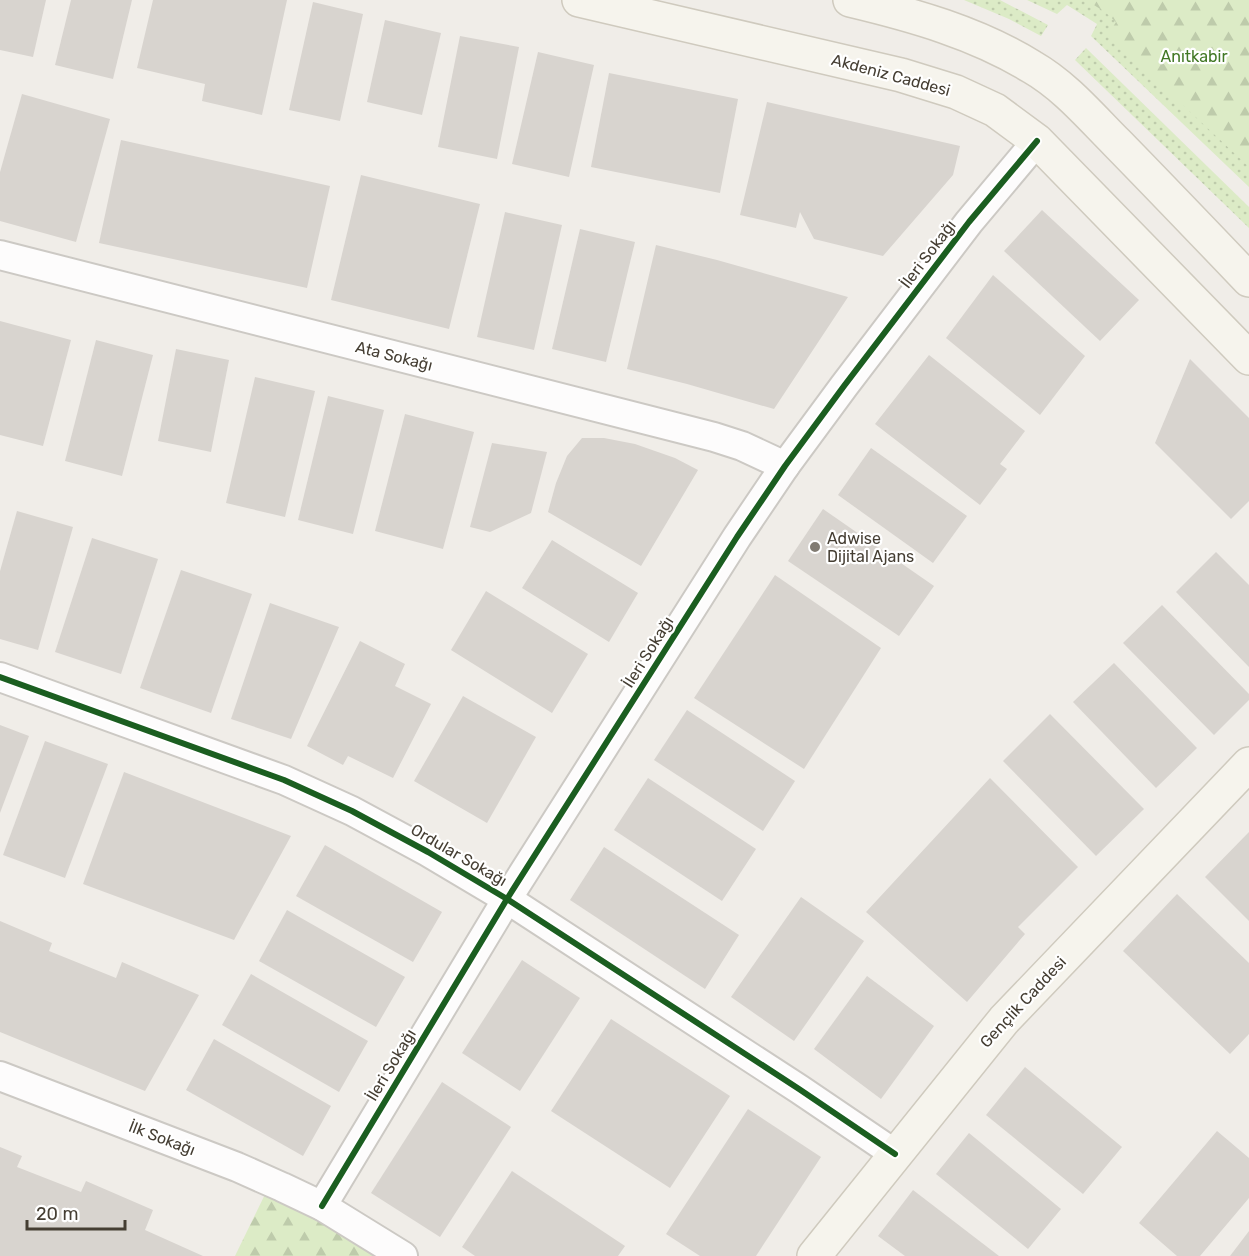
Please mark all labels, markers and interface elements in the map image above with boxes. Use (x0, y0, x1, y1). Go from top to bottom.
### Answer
park label: Anıtkabir (1161, 47, 1227, 66)
street label: Akdeniz Caddesi (830, 50, 952, 100)
street label: İleri Sokağı (896, 216, 960, 292)
street label: Ata Sokağı (353, 337, 435, 375)
place label: Adwise Dijital Ajans (827, 529, 914, 566)
marker: Adwise Dijital Ajans (808, 540, 822, 554)
street label: İleri Sokağı (619, 613, 677, 691)
street label: Ordular Sokağı (408, 820, 510, 890)
street label: Gençlik Caddesi (976, 952, 1070, 1052)
street label: İleri Sokağı (362, 1026, 420, 1104)
street label: İlk Sokağı (126, 1117, 198, 1159)
scale bar (27, 1193, 124, 1231)
text: 20 m (36, 1203, 78, 1225)

